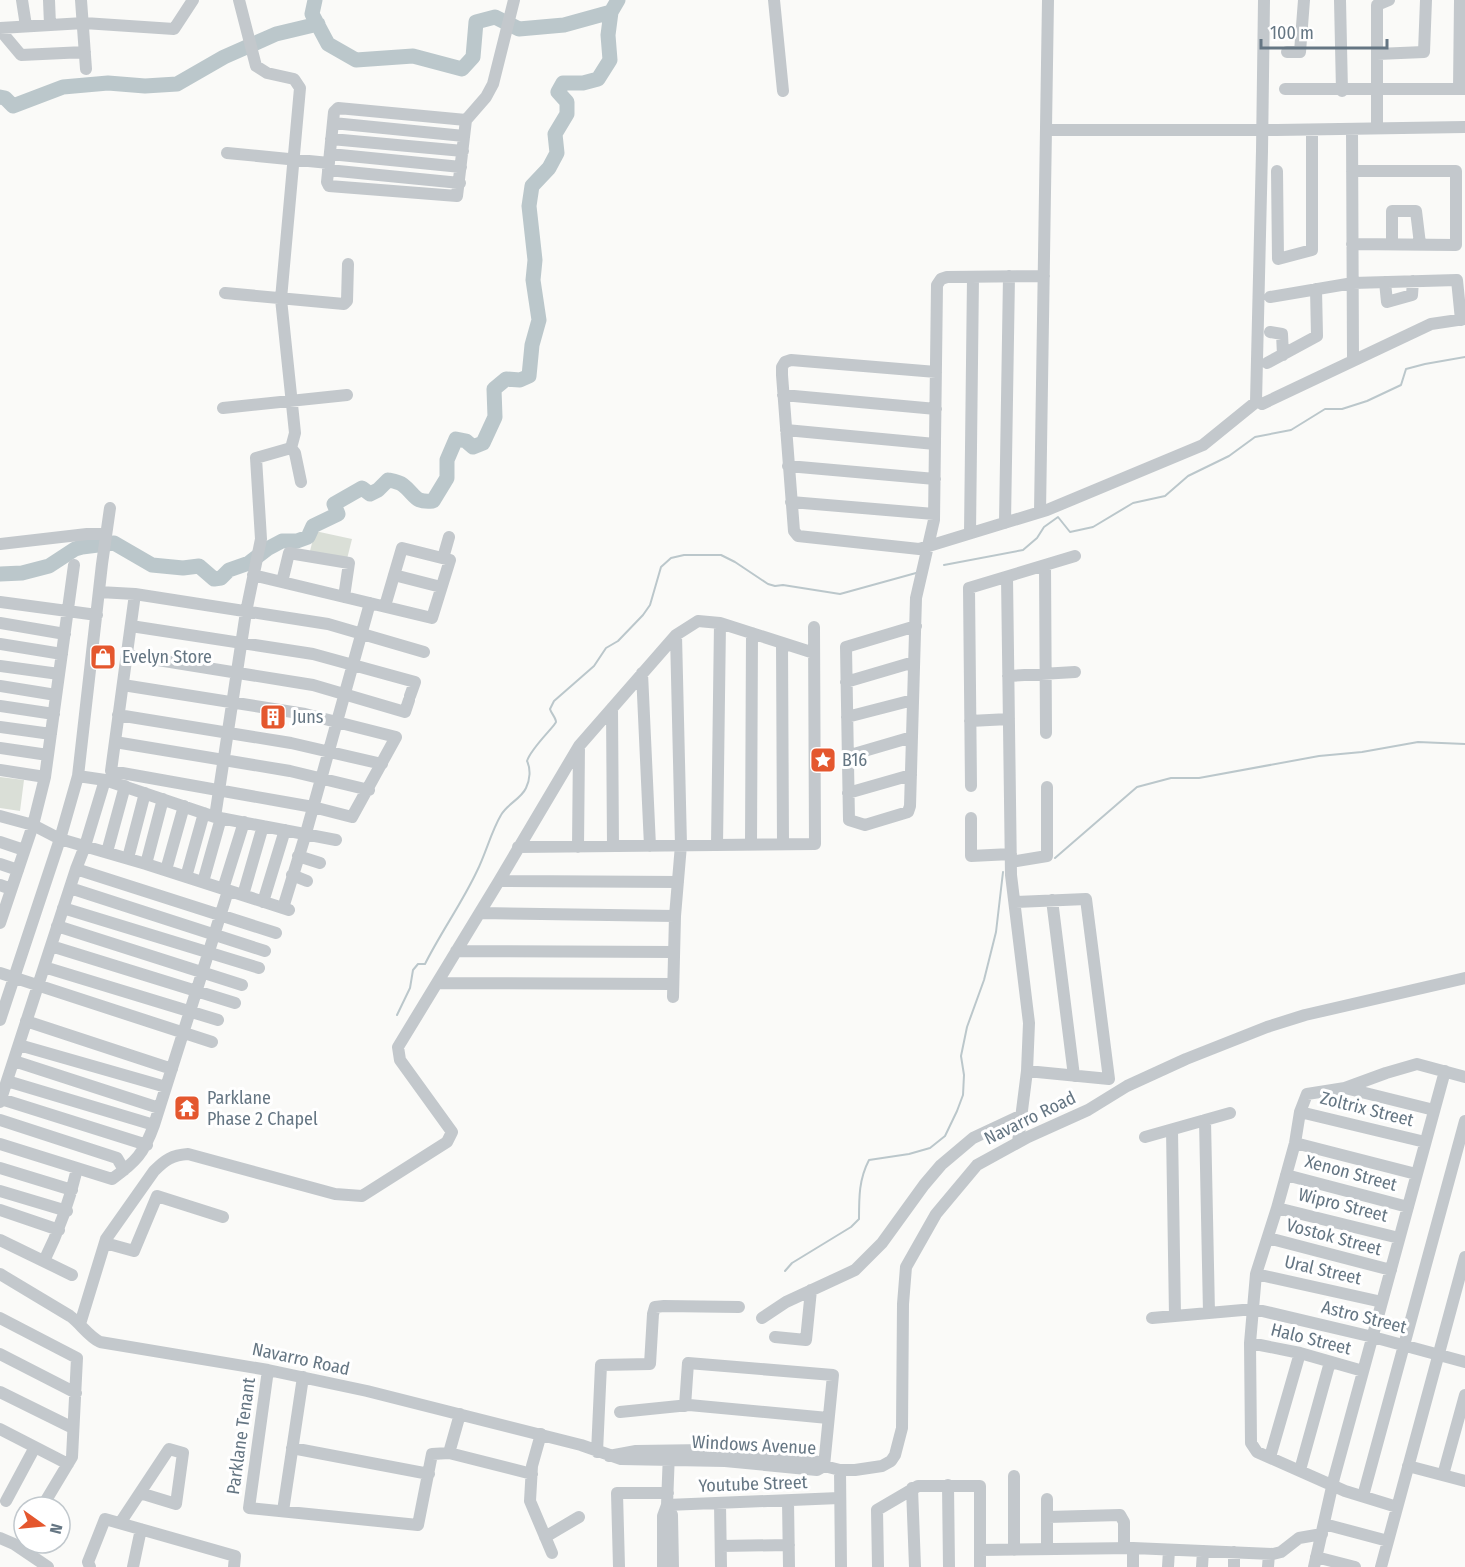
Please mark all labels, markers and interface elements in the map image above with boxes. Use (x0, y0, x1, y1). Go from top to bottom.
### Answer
scale bar (1261, 12, 1387, 50)
text: 100 m (1270, 22, 1314, 44)
shop icon: Evelyn Store (88, 642, 118, 672)
place label: Evelyn Store (122, 646, 212, 668)
building icon: Juns (258, 702, 288, 732)
place label: Juns (292, 706, 324, 728)
place icon: B16 (808, 745, 838, 775)
place label: B16 (842, 749, 867, 771)
street label: Navarro Road (981, 1086, 1079, 1150)
place label: Parklane Phase 2 Chapel (207, 1087, 318, 1130)
street label: Zoltrix Street (1318, 1087, 1416, 1131)
temple icon: Parklane Phase 2 Chapel (172, 1093, 202, 1123)
street label: Xenon Street (1303, 1150, 1400, 1196)
street label: Wipro Street (1296, 1183, 1390, 1227)
street label: Vostok Street (1284, 1214, 1384, 1260)
street label: Ural Street (1282, 1250, 1364, 1290)
street label: Astro Street (1319, 1296, 1409, 1338)
street label: Halo Street (1268, 1318, 1354, 1360)
street label: Navarro Road (250, 1338, 352, 1380)
street label: Parklane Tenant (222, 1376, 260, 1496)
street label: Windows Avenue (691, 1431, 817, 1459)
street label: Youtube Street (698, 1471, 808, 1497)
north arrow (12, 1495, 72, 1555)
text: N (46, 1522, 66, 1536)

